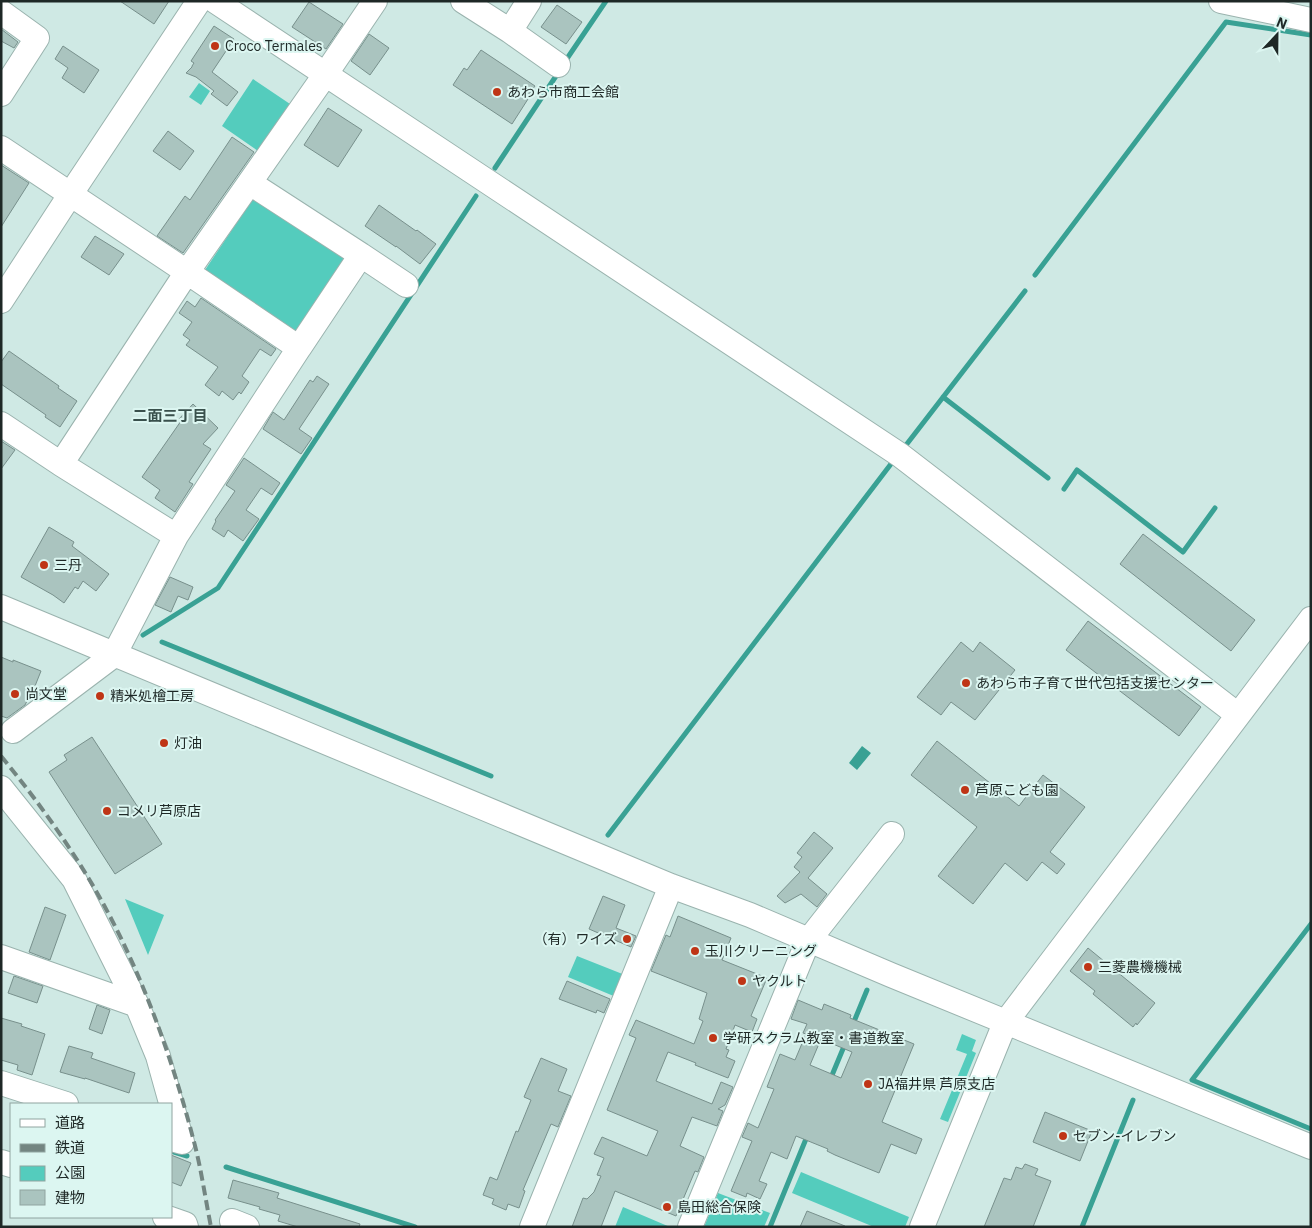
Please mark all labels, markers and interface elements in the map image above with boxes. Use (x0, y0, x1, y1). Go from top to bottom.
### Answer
north arrow (1252, 10, 1302, 60)
text: N (1274, 13, 1290, 33)
place label: Croco Termales (225, 37, 323, 55)
marker: Croco Termales (209, 40, 221, 52)
place label: あわら市商工会館 (507, 83, 619, 101)
marker: あわら市商工会館 (491, 86, 503, 98)
district label: 二面三丁目 (132, 406, 208, 425)
place label: 三丹 (54, 556, 82, 574)
marker: 三丹 (38, 559, 50, 571)
place label: あわら市子育て世代包括支援センター (976, 674, 1214, 692)
marker: あわら市子育て世代包括支援センター (960, 677, 972, 689)
place label: 尚文堂 (25, 685, 67, 703)
place label: 精米処檜工房 (110, 687, 194, 705)
marker: 尚文堂 (9, 688, 21, 700)
marker: 精米処檜工房 (94, 690, 106, 702)
place label: 灯油 (174, 734, 202, 752)
marker: 灯油 (158, 737, 170, 749)
place label: 芦原こども園 (975, 781, 1059, 799)
marker: 芦原こども園 (959, 784, 971, 796)
place label: コメリ芦原店 (117, 802, 201, 820)
marker: コメリ芦原店 (101, 805, 113, 817)
place label: （有）ワイズ (533, 930, 617, 948)
marker: （有）ワイズ (621, 933, 633, 945)
place label: 玉川クリーニング (705, 942, 817, 960)
marker: 玉川クリーニング (689, 945, 701, 957)
place label: 三菱農機機械 (1098, 958, 1182, 976)
marker: 三菱農機機械 (1082, 961, 1094, 973)
place label: ヤクルト (752, 972, 808, 990)
marker: ヤクルト (736, 975, 748, 987)
place label: 学研スクラム教室・書道教室 (723, 1029, 905, 1047)
marker: 学研スクラム教室・書道教室 (707, 1032, 719, 1044)
place label: JA福井県 芦原支店 (878, 1075, 995, 1093)
marker: JA福井県 芦原支店 (862, 1078, 874, 1090)
legend (10, 1103, 172, 1218)
text: 道路 (55, 1113, 85, 1132)
place label: セブン-イレブン (1073, 1127, 1177, 1145)
marker: セブン-イレブン (1057, 1130, 1069, 1142)
text: 鉄道 (55, 1138, 85, 1157)
text: 公園 (55, 1163, 85, 1182)
text: 建物 (55, 1188, 85, 1207)
place label: 島田総合保険 (677, 1198, 761, 1216)
marker: 島田総合保険 (661, 1201, 673, 1213)

